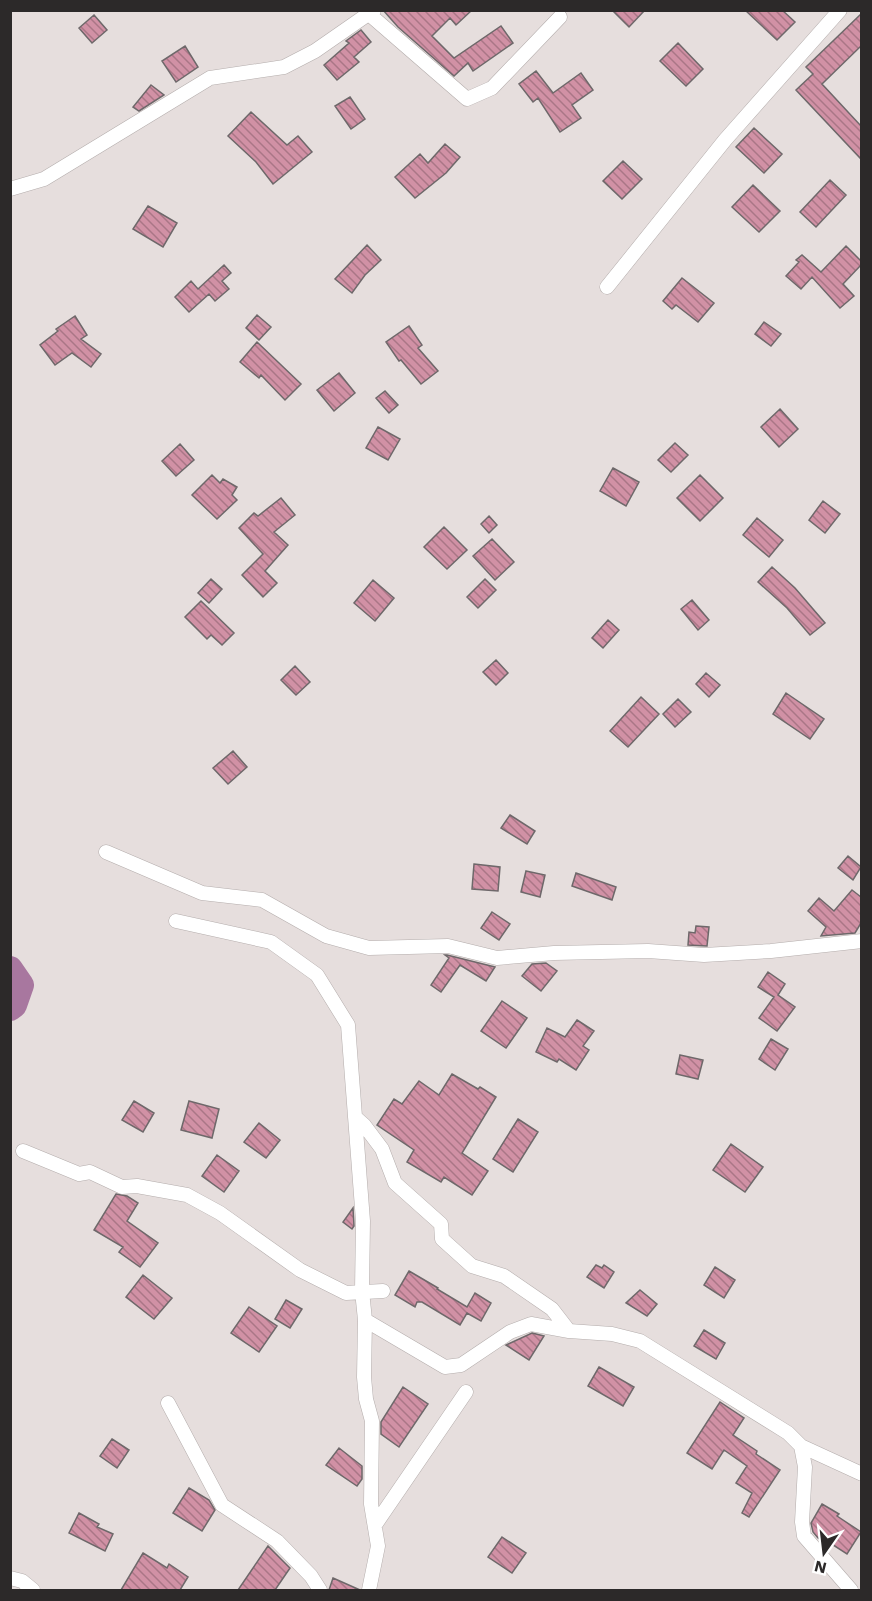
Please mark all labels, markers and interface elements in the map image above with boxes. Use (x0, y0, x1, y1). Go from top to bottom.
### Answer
north arrow (794, 1523, 854, 1583)
text: N (812, 1556, 829, 1578)

